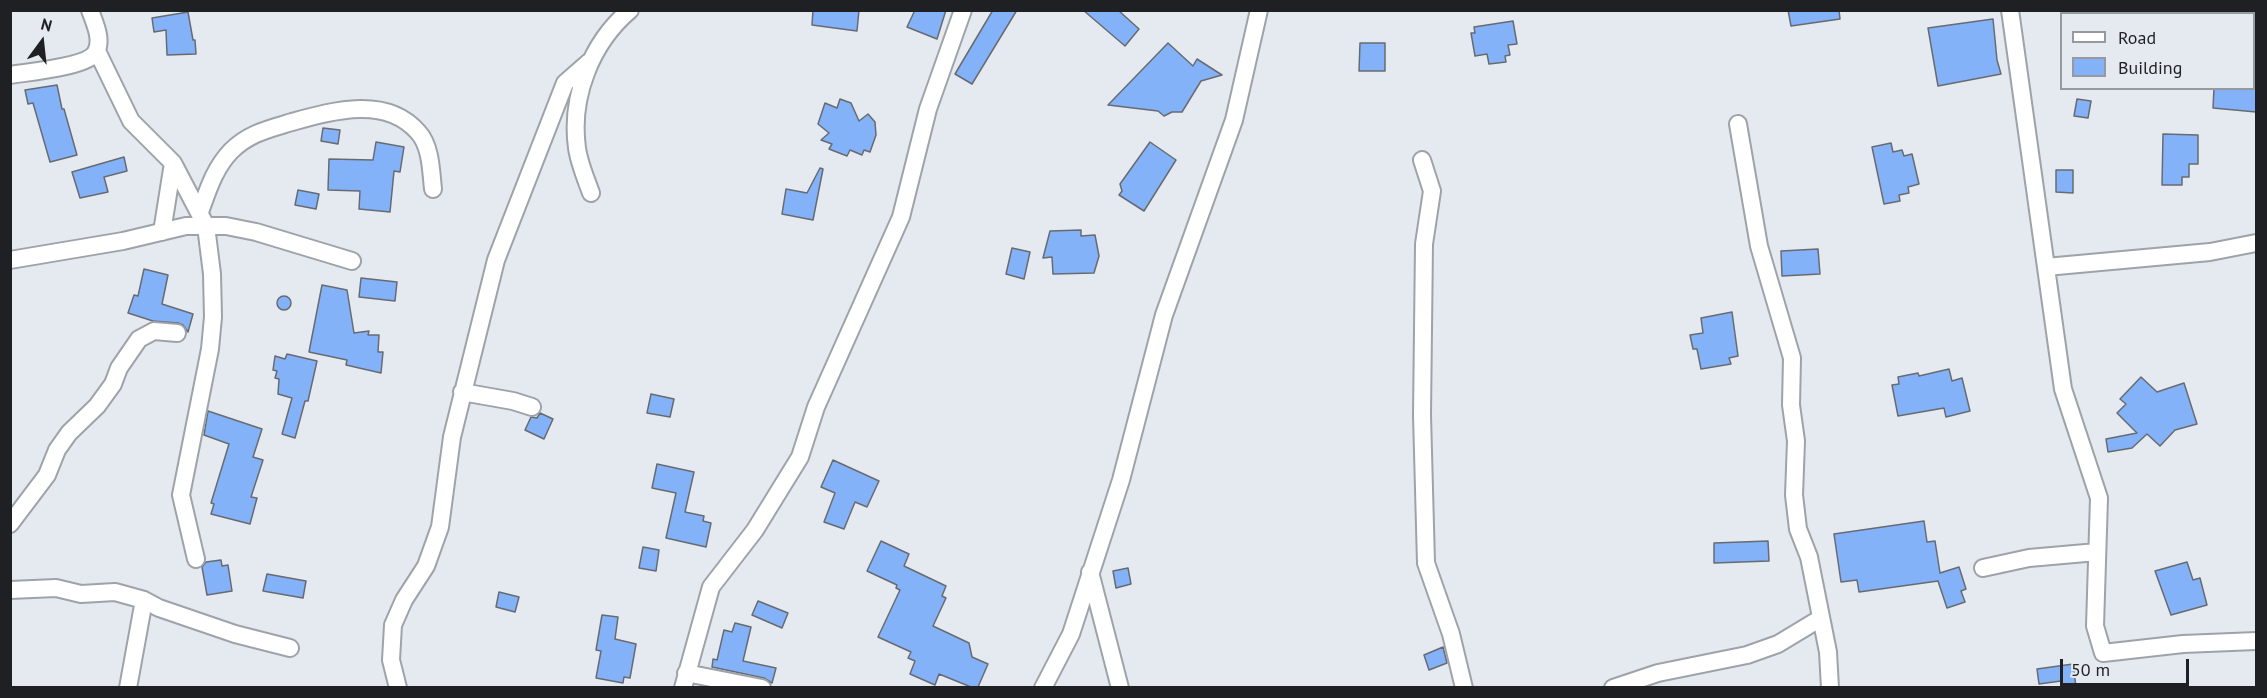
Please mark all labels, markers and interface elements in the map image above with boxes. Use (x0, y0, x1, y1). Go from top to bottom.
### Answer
north arrow (12, 12, 72, 72)
legend (2060, 12, 2255, 90)
text: N (39, 14, 54, 36)
text: Road (2118, 26, 2156, 49)
text: Building (2118, 56, 2182, 79)
scale bar (2063, 647, 2192, 685)
text: 50 m (2071, 658, 2110, 681)

